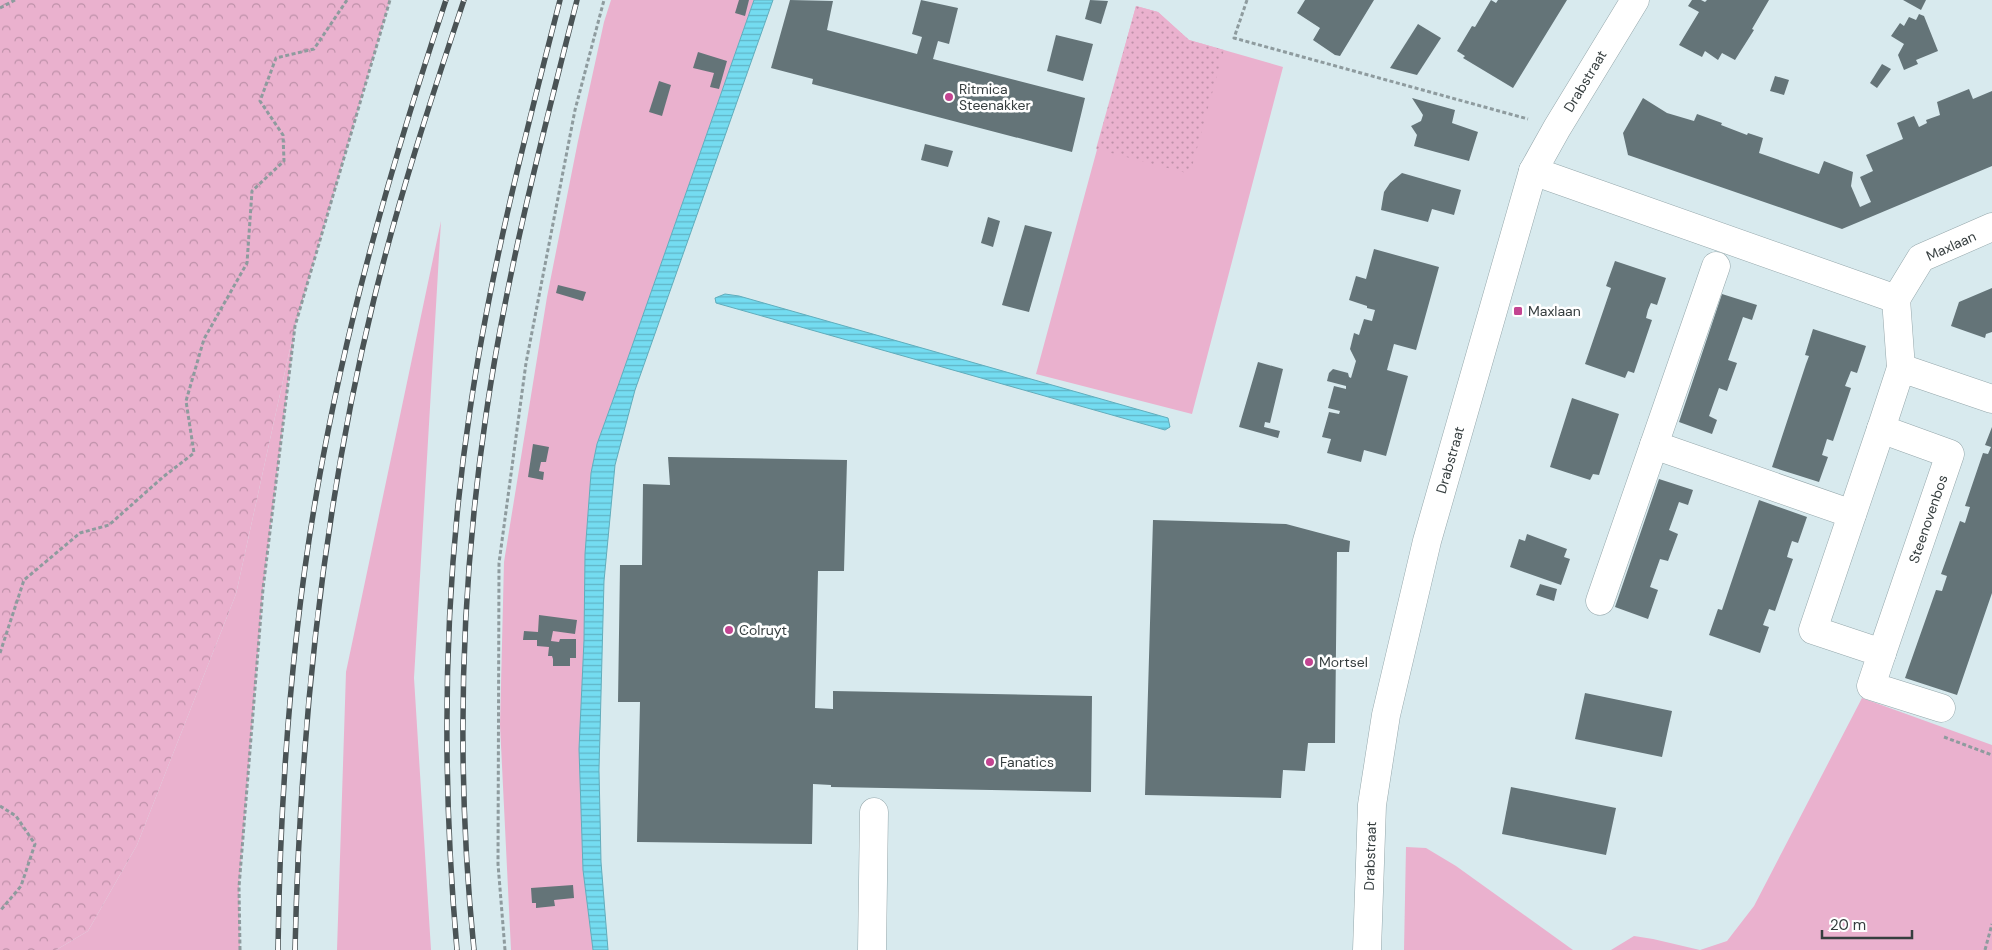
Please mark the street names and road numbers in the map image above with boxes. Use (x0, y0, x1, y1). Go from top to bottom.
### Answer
street label: Drabstraat (1559, 47, 1611, 115)
street label: Maxlaan (1923, 227, 1979, 265)
street label: Drabstraat (1432, 424, 1468, 496)
street label: Steenovenbos (1904, 472, 1952, 566)
street label: Drabstraat (1360, 821, 1380, 891)

